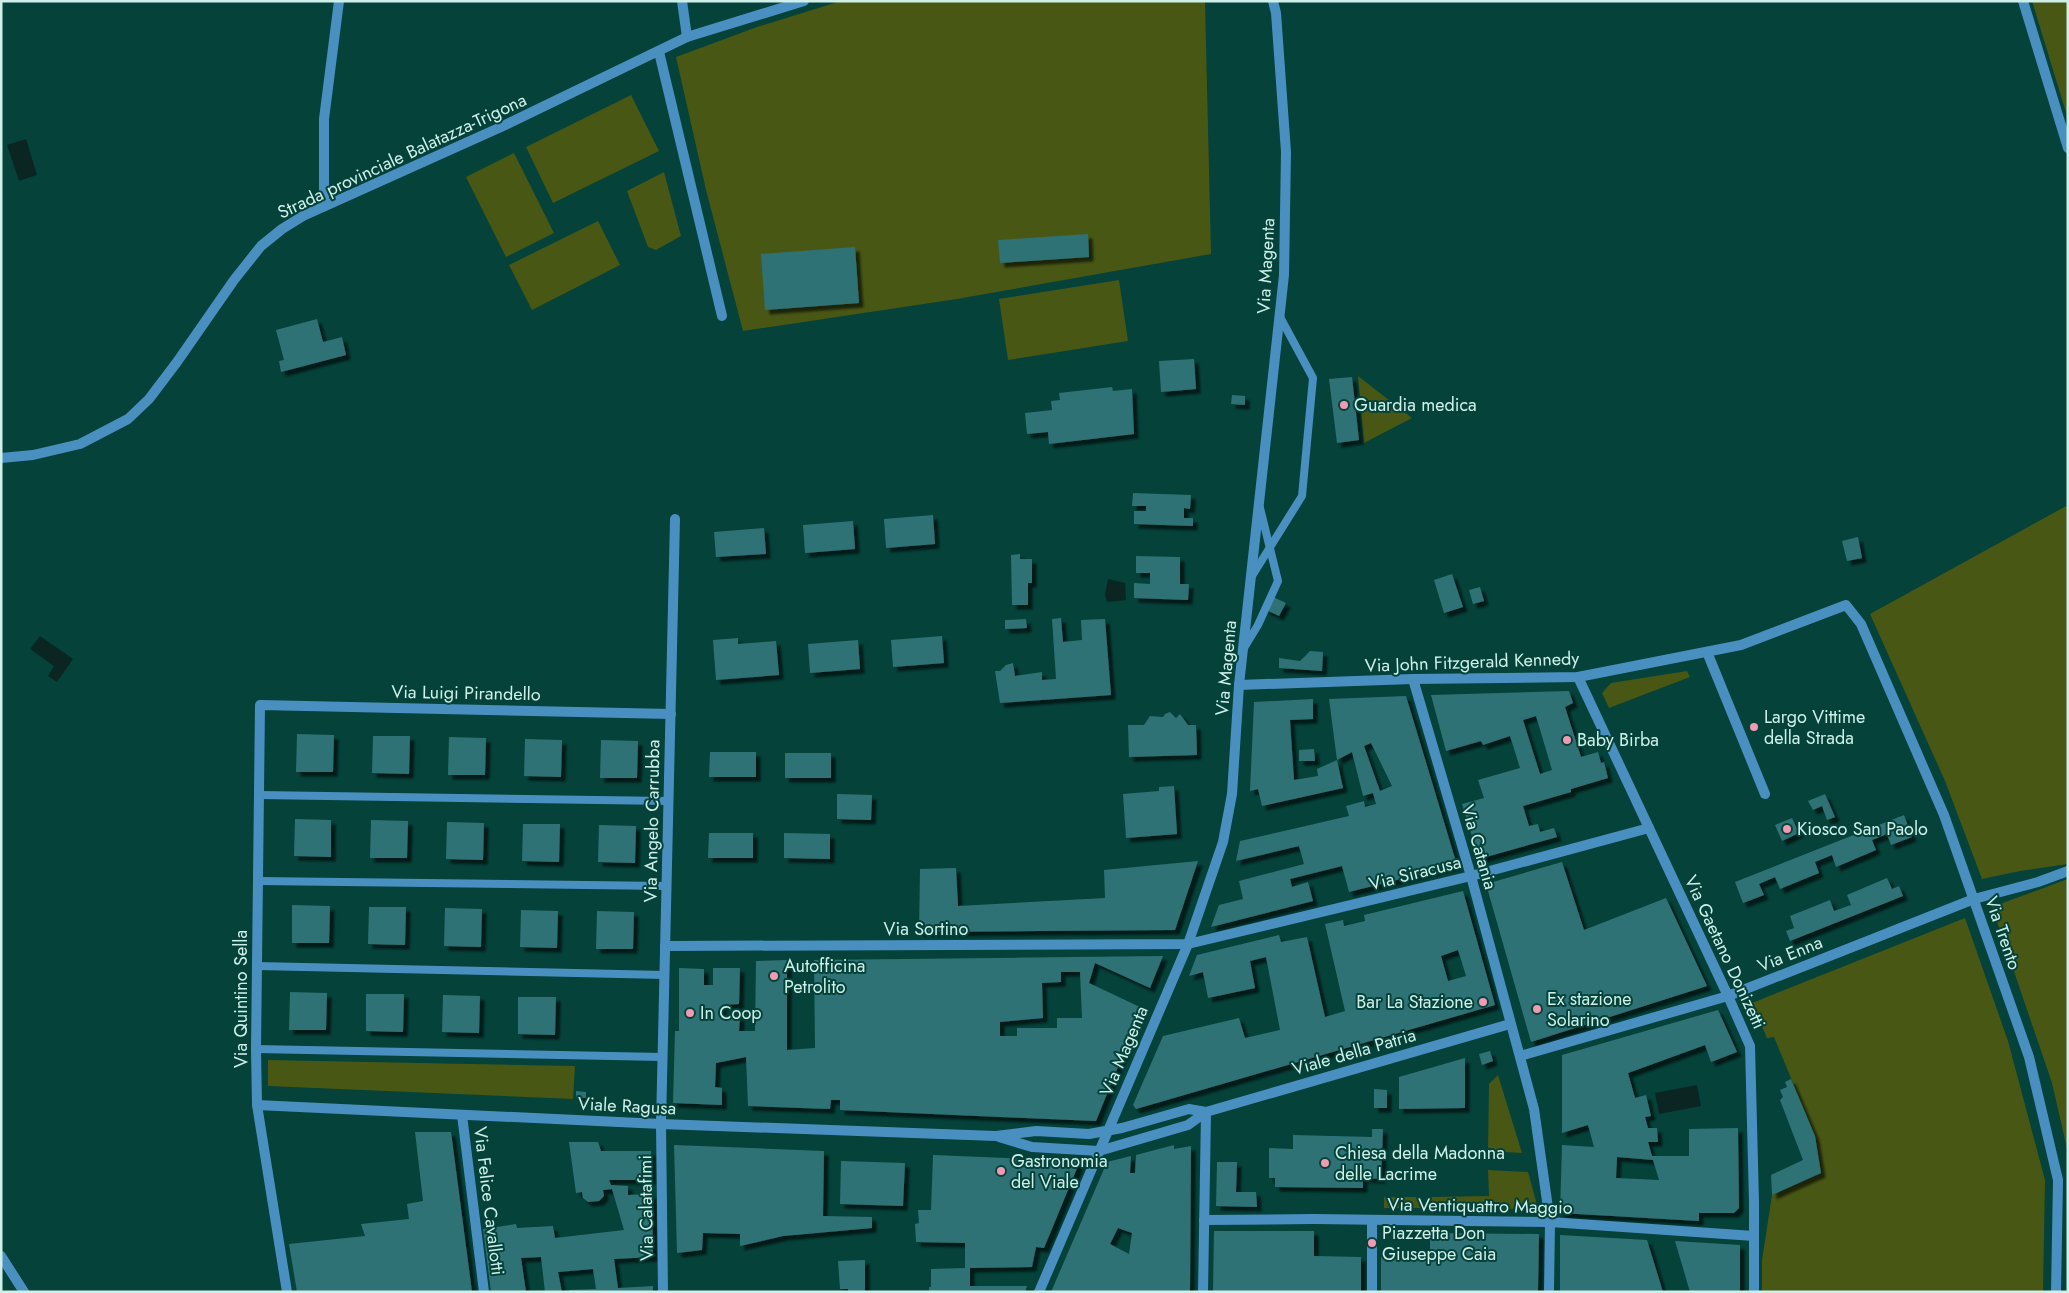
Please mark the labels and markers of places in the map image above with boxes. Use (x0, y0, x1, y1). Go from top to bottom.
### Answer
place label: Guardia medica (1354, 392, 1477, 418)
marker: Guardia medica (1338, 399, 1350, 411)
place label: Largo Vittime della Strada (1764, 704, 1865, 751)
marker: Largo Vittime della Strada (1748, 721, 1760, 733)
place label: Baby Birba (1577, 727, 1659, 753)
marker: Baby Birba (1561, 734, 1573, 746)
place label: Kiosco San Paolo (1797, 816, 1928, 842)
marker: Kiosco San Paolo (1781, 823, 1793, 835)
place label: Autofficina Petrolito (784, 953, 866, 1000)
marker: Autofficina Petrolito (768, 970, 780, 982)
place label: Ex stazione Solarino (1547, 986, 1632, 1033)
place label: Bar La Stazione (1356, 989, 1473, 1015)
marker: Bar La Stazione (1477, 996, 1489, 1008)
place label: In Coop (700, 1000, 762, 1026)
marker: Ex stazione Solarino (1531, 1003, 1543, 1015)
marker: In Coop (684, 1007, 696, 1019)
place label: Chiesa della Madonna delle Lacrime (1335, 1140, 1505, 1187)
place label: Gastronomia del Viale (1011, 1148, 1108, 1195)
marker: Chiesa della Madonna delle Lacrime (1319, 1157, 1331, 1169)
marker: Gastronomia del Viale (995, 1165, 1007, 1177)
place label: Piazzetta Don Giuseppe Caia (1382, 1220, 1496, 1267)
marker: Piazzetta Don Giuseppe Caia (1366, 1237, 1378, 1249)

